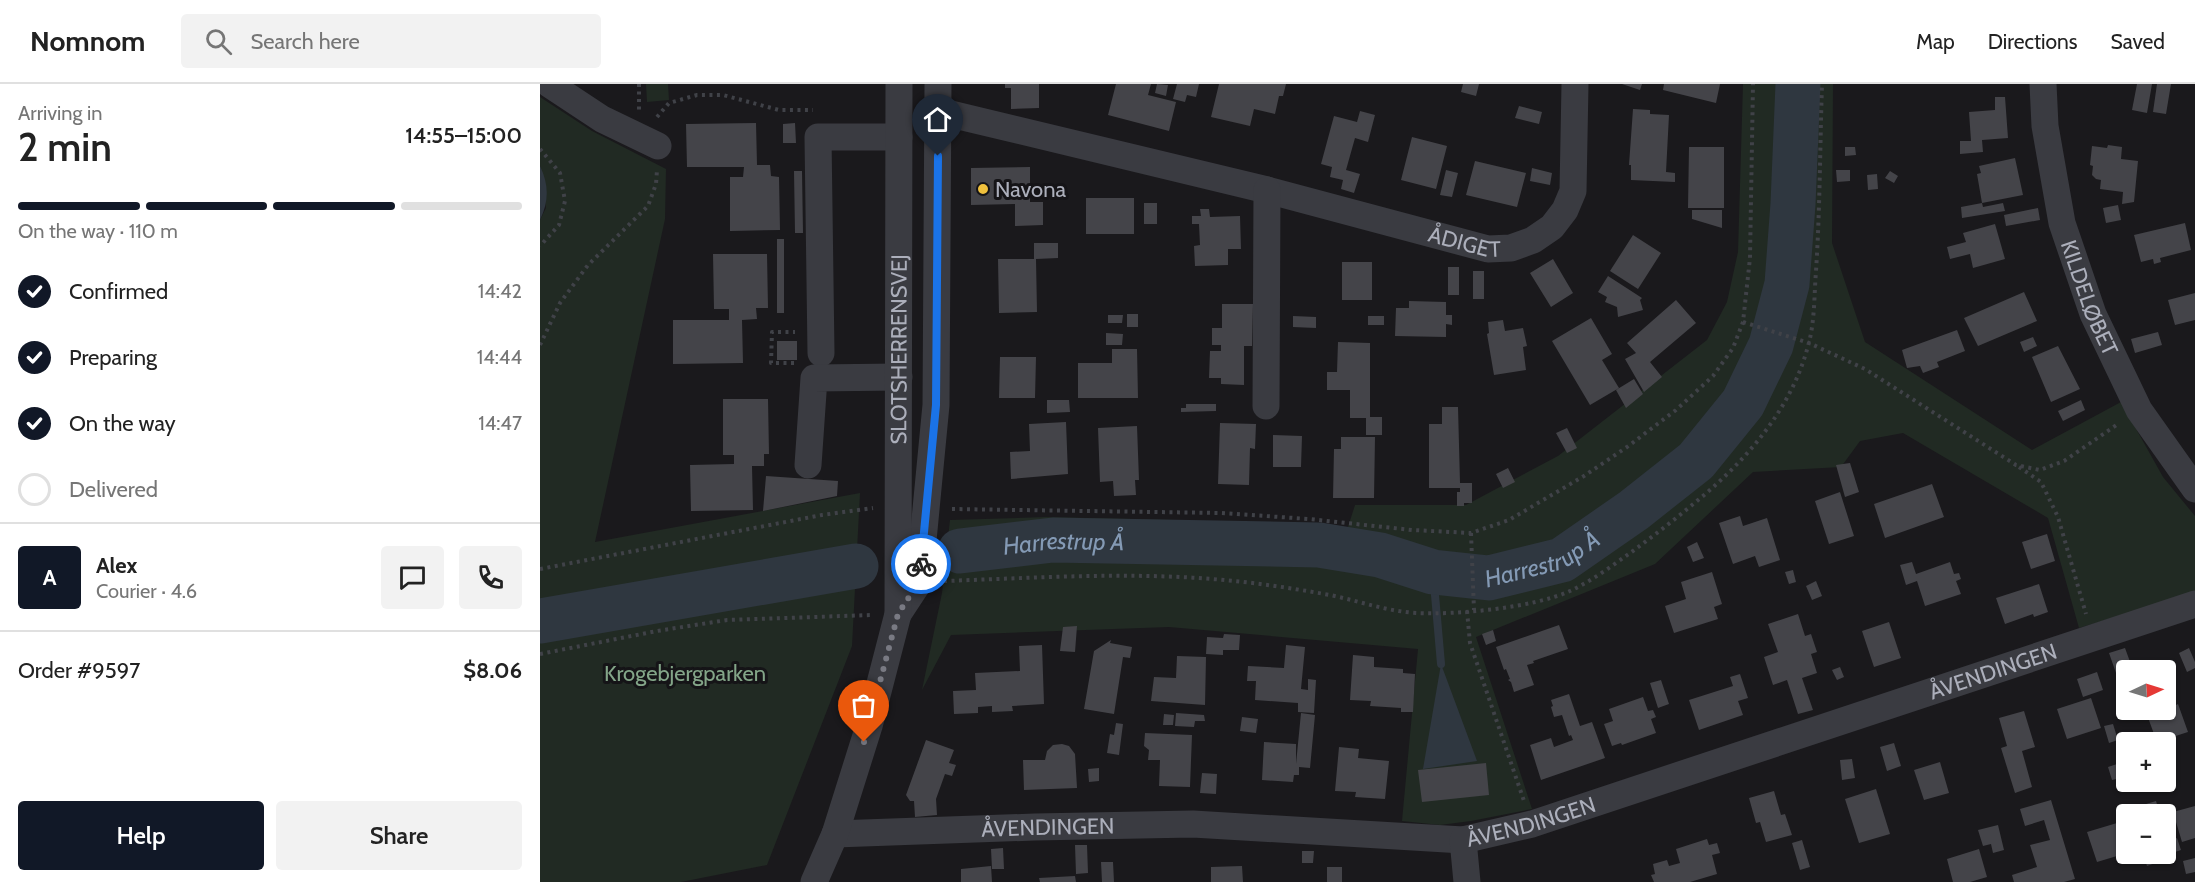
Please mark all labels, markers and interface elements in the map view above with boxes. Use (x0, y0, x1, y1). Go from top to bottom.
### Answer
search box (181, 14, 601, 68)
text: Nomnom (30, 24, 145, 58)
icon: search (202, 25, 235, 58)
text: Search here (250, 28, 360, 55)
text: Map (1916, 29, 1955, 54)
text: Directions (1988, 29, 2077, 54)
text: Saved (2110, 29, 2165, 54)
pin (912, 94, 963, 156)
text: Arriving in (18, 101, 102, 125)
icon: home (921, 103, 954, 136)
text: 14:55–15:00 (405, 122, 522, 149)
text: 2 min (18, 123, 112, 171)
place label: Navona (995, 176, 1066, 203)
marker: Navona (976, 182, 990, 196)
text: On the way · 110 m (18, 219, 178, 243)
street label: ÅDIGET (1426, 220, 1502, 262)
street label: KILDELØBET (2055, 236, 2124, 360)
street label: SLOTSHERRENSVEJ (885, 254, 912, 445)
icon: check (18, 275, 51, 308)
text: Confirmed (69, 278, 168, 305)
text: 14:42 (478, 279, 522, 303)
icon: check (18, 341, 51, 374)
text: Preparing (69, 344, 157, 371)
text: 14:44 (477, 345, 522, 369)
icon: check (18, 407, 51, 440)
text: On the way (69, 410, 176, 437)
text: 14:47 (478, 411, 522, 435)
text: Delivered (69, 476, 158, 503)
water label: Harrestrup Å (1481, 523, 1605, 593)
water label: Harrestrup Å (1001, 525, 1124, 560)
courier (891, 534, 951, 594)
button: chat (381, 546, 444, 609)
button: phone (459, 546, 522, 609)
icon: bike (905, 548, 938, 581)
text: Alex (96, 552, 137, 579)
text: A (43, 564, 56, 591)
text: Courier · 4.6 (96, 579, 197, 603)
street label: ÅVENDINGEN (1925, 637, 2060, 705)
text: Order #9597 (18, 657, 140, 684)
text: $8.06 (463, 657, 522, 684)
park label: Krogebjergparken (604, 660, 766, 687)
north arrow (2116, 660, 2176, 720)
map controls (2116, 660, 2176, 864)
pin (838, 680, 889, 742)
icon: bag (847, 689, 880, 722)
button: + (2116, 732, 2176, 792)
street label: ÅVENDINGEN (1464, 790, 1599, 852)
button: Help (18, 801, 264, 870)
button: Share (276, 801, 522, 870)
button: − (2116, 804, 2176, 864)
street label: ÅVENDINGEN (981, 812, 1115, 842)

